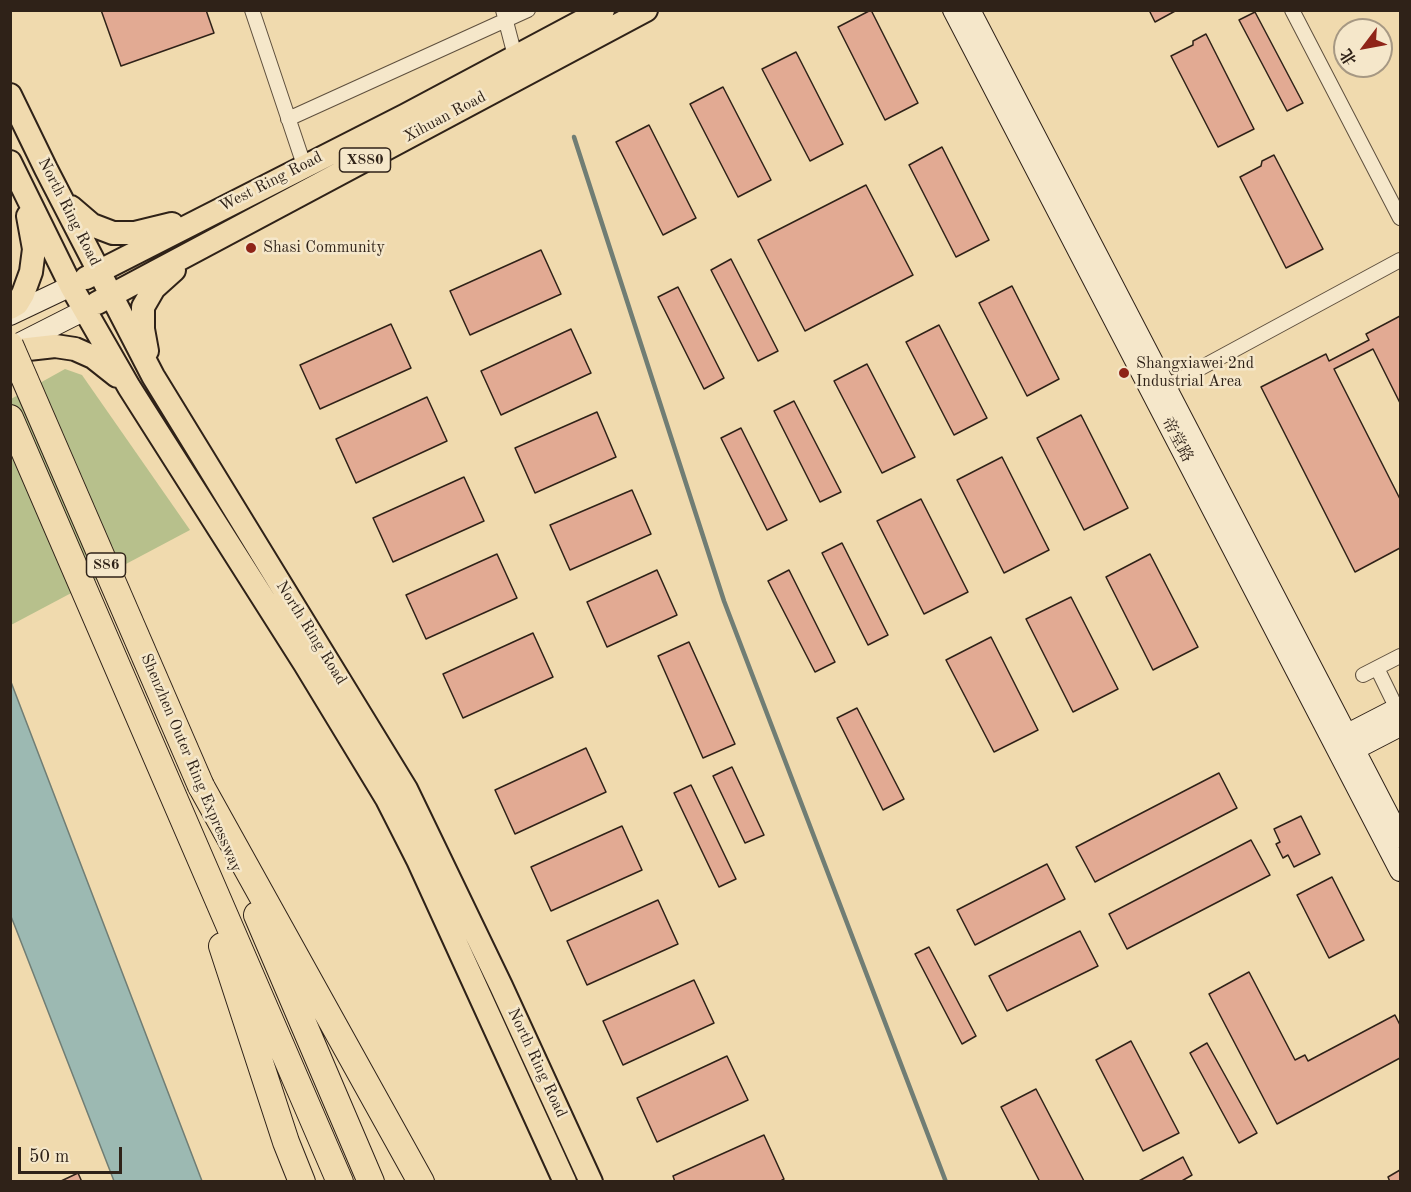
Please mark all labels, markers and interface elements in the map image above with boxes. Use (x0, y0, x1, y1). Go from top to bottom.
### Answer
north arrow (1333, 18, 1393, 78)
text: 北 (1338, 45, 1360, 68)
street label: Xihuan Road (401, 87, 489, 147)
street label: West Ring Road (216, 148, 326, 216)
road number: X880 (340, 148, 391, 172)
street label: North Ring Road (33, 155, 105, 269)
place label: Shasi Community (263, 238, 385, 258)
marker: Shasi Community (244, 241, 258, 255)
place label: Shangxiawei 2nd Industrial Area (1136, 354, 1254, 392)
marker: Shangxiawei 2nd Industrial Area (1117, 366, 1131, 380)
street label: 帝堂路 (1157, 414, 1197, 466)
road number: S86 (86, 553, 126, 577)
street label: North Ring Road (271, 578, 351, 688)
street label: Shenzhen Outer Ring Expressway (136, 651, 246, 875)
street label: North Ring Road (503, 1005, 571, 1121)
scale bar (21, 1135, 124, 1173)
text: 50 m (29, 1148, 69, 1166)

